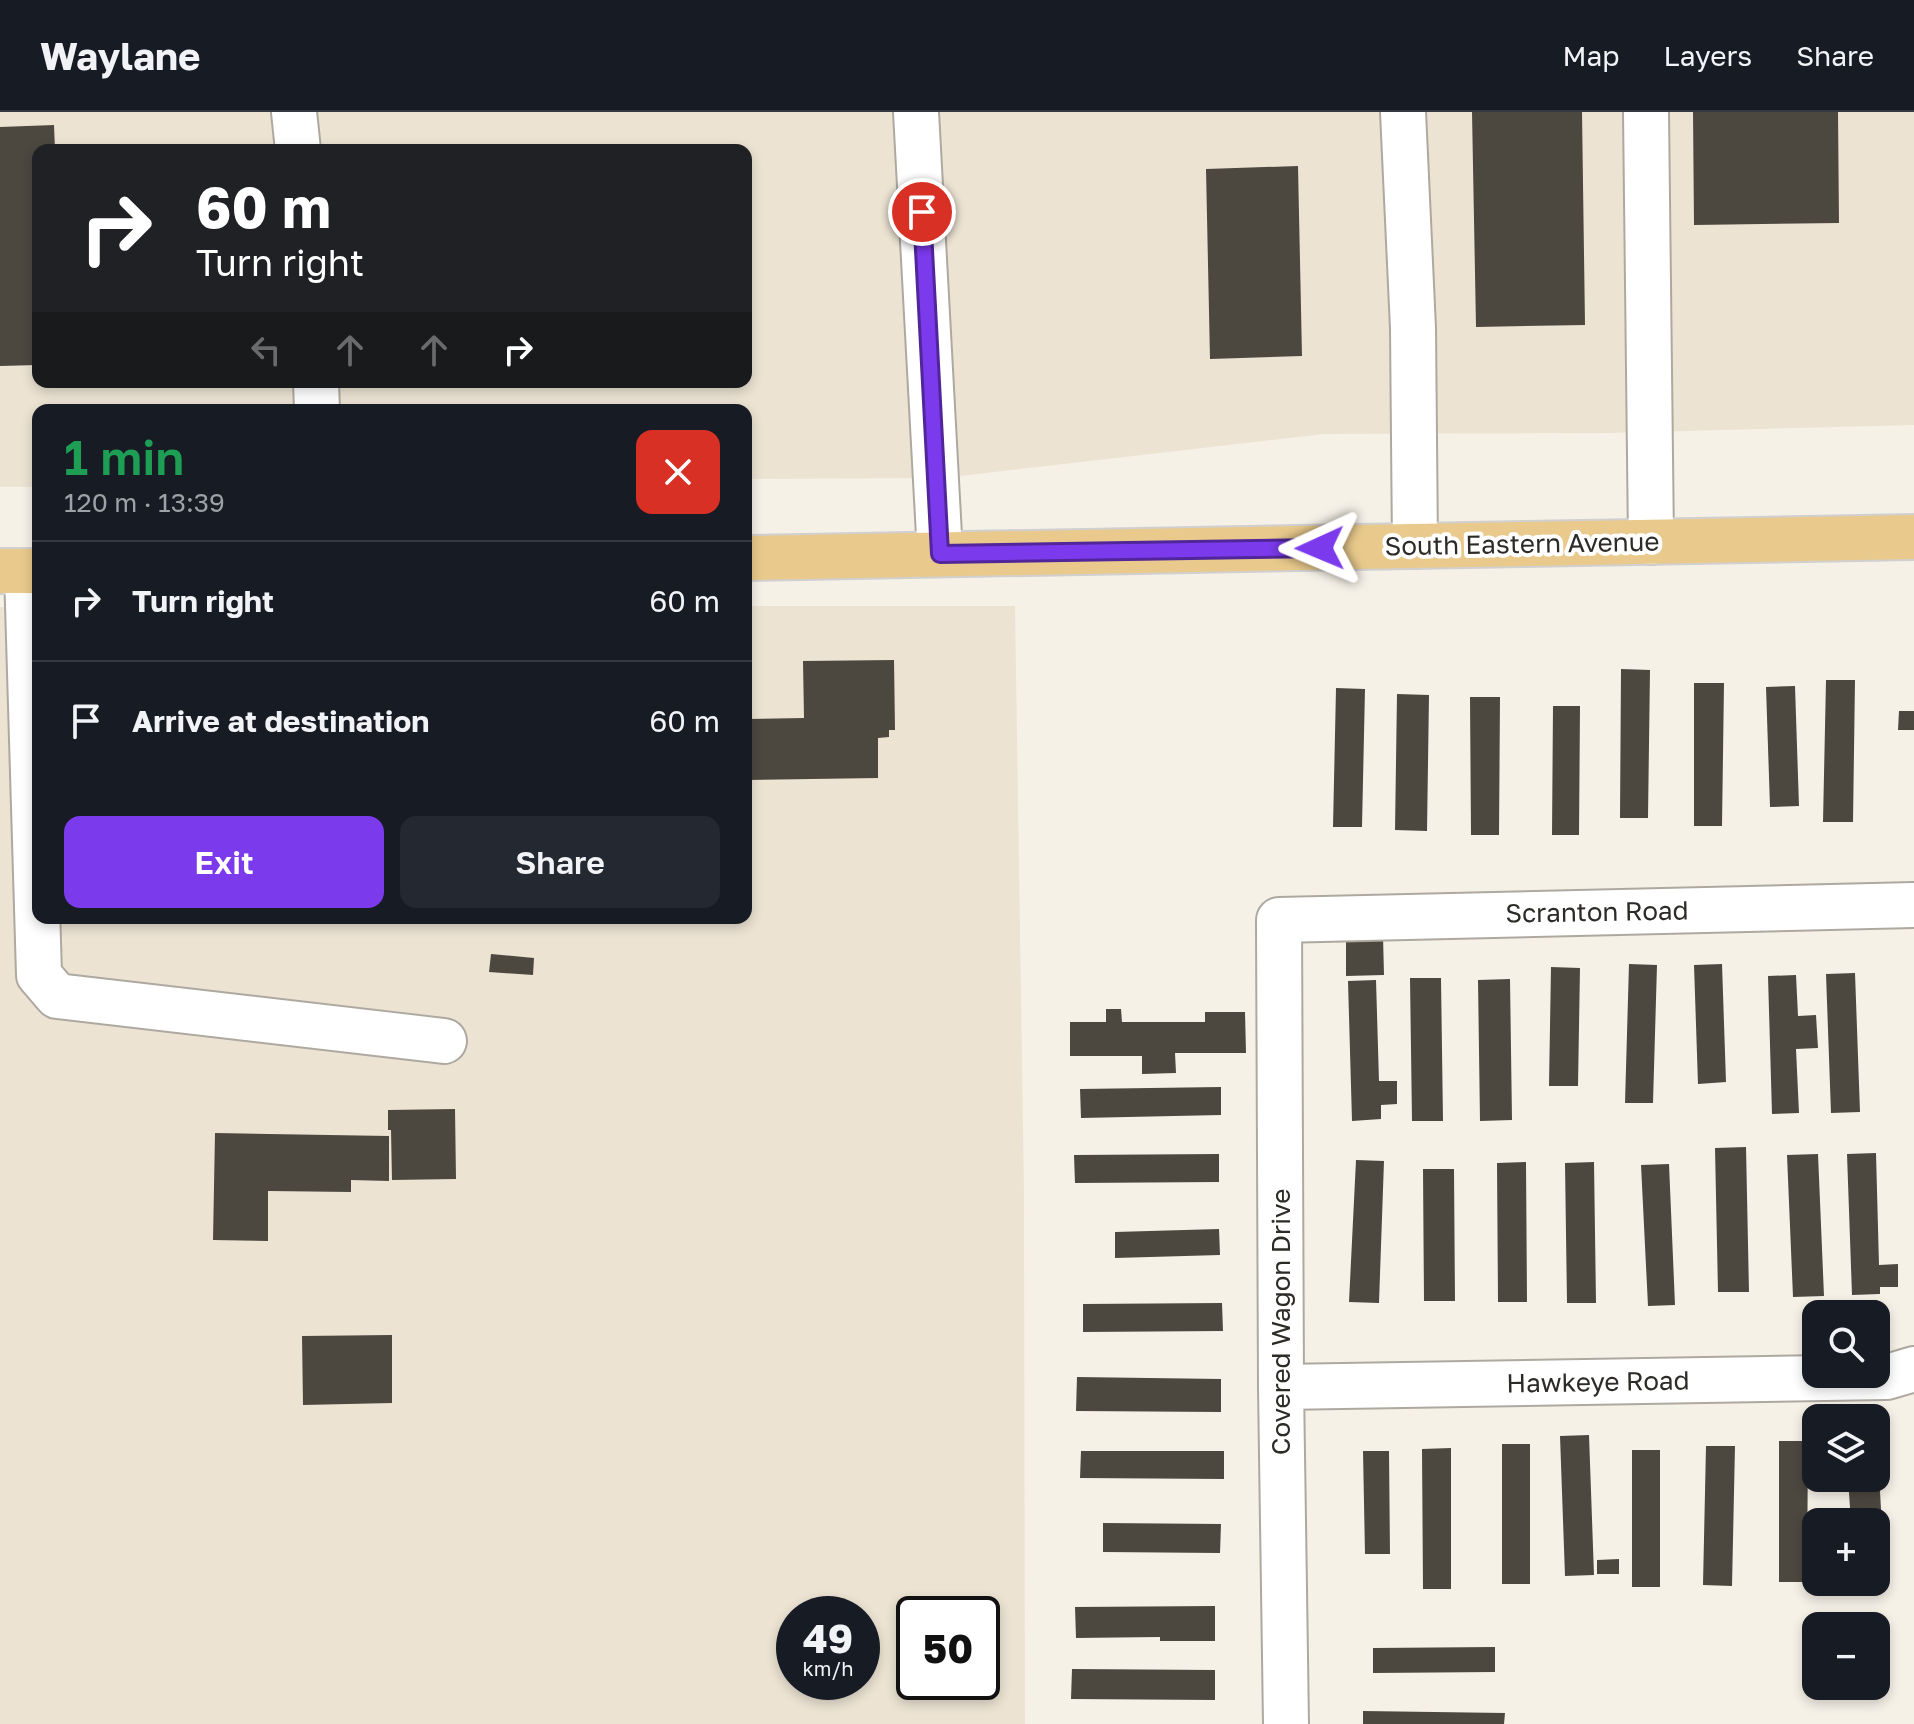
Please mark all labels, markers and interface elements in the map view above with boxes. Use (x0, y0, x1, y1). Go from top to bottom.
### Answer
text: Waylane (40, 33, 201, 78)
text: Map (1562, 39, 1620, 72)
text: Layers (1664, 39, 1752, 72)
text: Share (1796, 39, 1874, 72)
text: 60 m (196, 173, 331, 240)
icon: right (64, 176, 168, 280)
pin (888, 178, 956, 246)
icon: arrive (900, 190, 944, 234)
text: Turn right (196, 241, 364, 284)
icon: left (244, 328, 288, 372)
icon: ahead (328, 328, 372, 372)
icon: ahead (412, 328, 456, 372)
icon: right (496, 328, 540, 372)
text: 1 min (64, 428, 184, 486)
button: close (636, 430, 720, 514)
text: 120 m · 13:39 (64, 487, 225, 518)
position arrow (1278, 506, 1362, 590)
street label: South Eastern Avenue (1384, 526, 1660, 561)
icon: right (64, 579, 108, 623)
text: Turn right (132, 583, 274, 619)
text: 60 m (649, 583, 720, 619)
icon: arrive (64, 699, 108, 743)
text: Arrive at destination (132, 703, 429, 739)
text: 60 m (649, 703, 720, 739)
button: Exit (64, 816, 384, 908)
button: Share (400, 816, 720, 908)
street label: Scranton Road (1505, 894, 1689, 929)
street label: Covered Wagon Drive (1265, 1189, 1296, 1455)
map controls (1802, 1300, 1890, 1700)
button: search (1802, 1300, 1890, 1388)
street label: Hawkeye Road (1506, 1364, 1690, 1399)
button: layers (1802, 1404, 1890, 1492)
button: + (1802, 1508, 1890, 1596)
speed limit sign: 50 (896, 1596, 1000, 1700)
button: − (1802, 1612, 1890, 1700)
text: 49 (803, 1614, 853, 1662)
text: km/h (803, 1656, 853, 1680)

